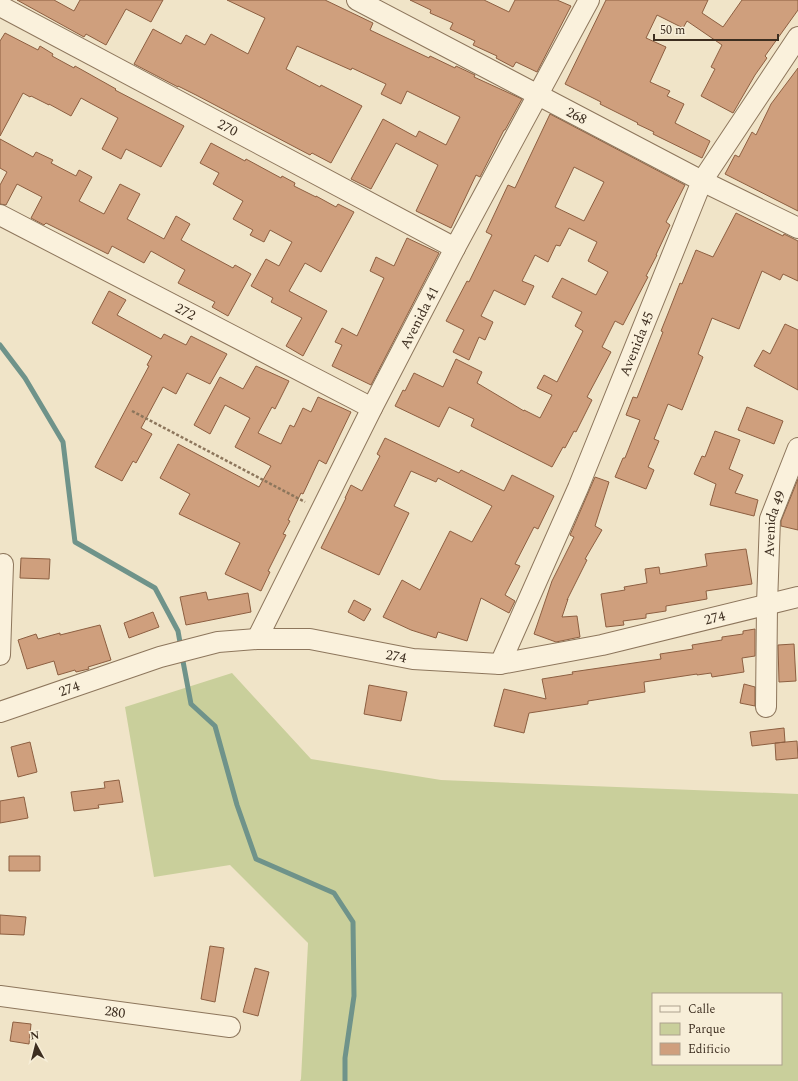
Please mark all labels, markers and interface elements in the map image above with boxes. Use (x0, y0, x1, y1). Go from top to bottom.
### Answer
scale bar (654, 16, 778, 42)
text: 50 m (660, 21, 685, 40)
street label: 268 (562, 101, 591, 130)
street label: 270 (213, 113, 242, 142)
street label: Avenida 41 (394, 283, 444, 353)
street label: 272 (171, 298, 199, 326)
street label: Avenida 45 (614, 308, 659, 380)
street label: Avenida 49 (759, 487, 791, 557)
street label: 274 (702, 605, 727, 631)
street label: 274 (384, 644, 408, 669)
street label: 274 (56, 675, 83, 702)
legend (652, 993, 782, 1065)
street label: 280 (103, 1000, 127, 1024)
text: Calle (688, 1000, 716, 1019)
text: Parque (688, 1020, 725, 1039)
north arrow (16, 1025, 56, 1065)
text: N (29, 1027, 40, 1045)
text: Edificio (688, 1040, 730, 1059)

